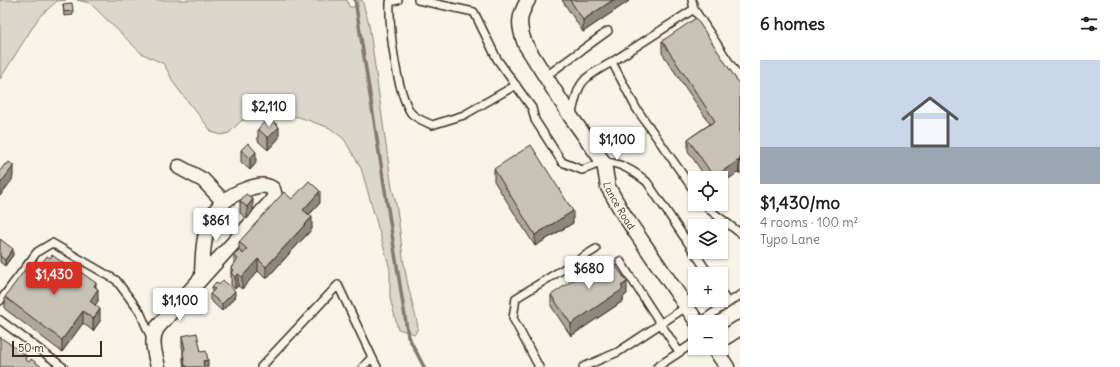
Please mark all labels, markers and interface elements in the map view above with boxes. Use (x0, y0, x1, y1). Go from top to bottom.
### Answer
text: 6 homes (760, 13, 825, 35)
icon: filters (1078, 13, 1100, 35)
icon: home (894, 86, 966, 158)
pin: $2,110 (236, 94, 302, 128)
text: $2,110 (251, 98, 287, 115)
pin: $1,100 (584, 127, 650, 161)
text: $1,100 (599, 131, 635, 148)
map controls (688, 171, 728, 355)
button: locate (688, 171, 728, 211)
street label: Lance Road (601, 181, 638, 232)
text: $1,430/mo (760, 192, 840, 214)
pin: $861 (192, 208, 240, 242)
text: $861 (202, 212, 230, 229)
text: 4 rooms · 100 m² (760, 214, 858, 231)
button: layers (688, 219, 728, 259)
text: Typo Lane (760, 231, 820, 248)
pin: $680 (565, 256, 613, 290)
text: $680 (574, 260, 604, 277)
pin: $1,430 (21, 262, 87, 296)
text: $1,430 (35, 266, 73, 283)
button: + (688, 267, 728, 307)
pin: $1,100 (147, 288, 213, 322)
text: $1,100 (162, 292, 198, 309)
button: − (688, 315, 728, 355)
scale bar (12, 339, 102, 358)
text: 50 m (18, 341, 44, 355)

